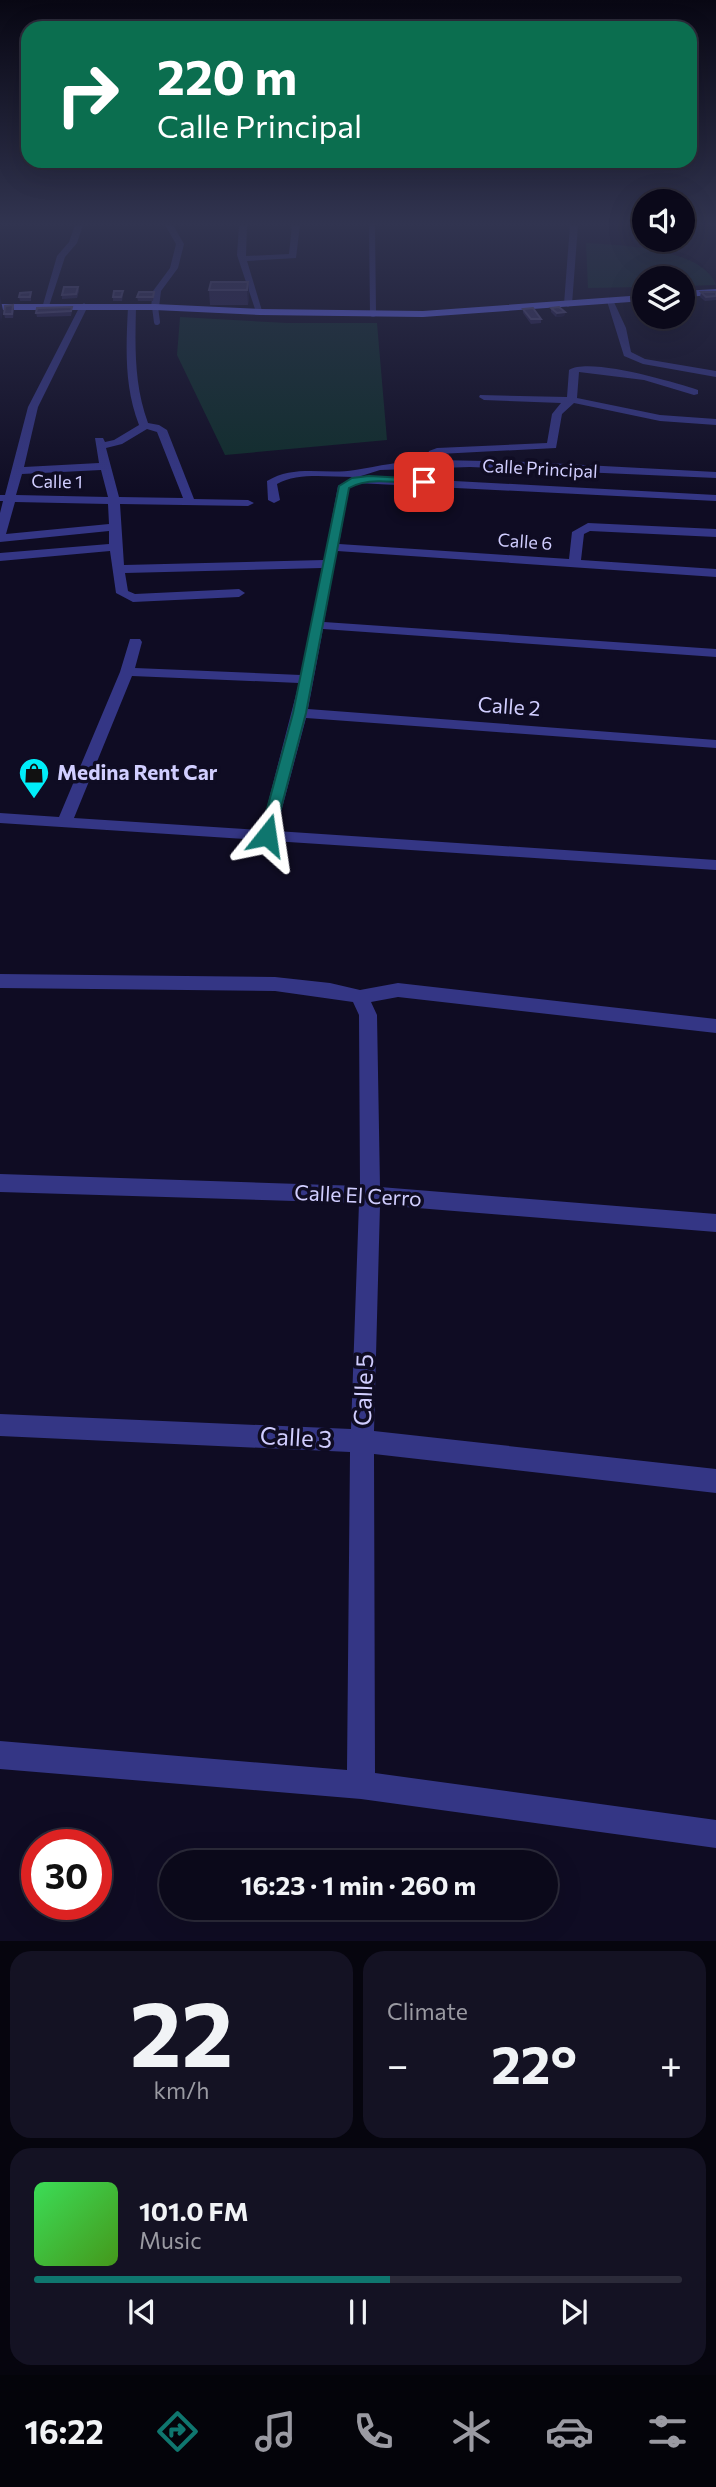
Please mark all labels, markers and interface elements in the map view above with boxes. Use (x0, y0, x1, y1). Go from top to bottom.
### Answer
text: 220 m (157, 45, 297, 105)
icon: right (42, 49, 133, 140)
text: Calle Principal (157, 105, 362, 145)
map controls (632, 189, 695, 329)
button: sound (632, 189, 695, 252)
button: layers (632, 266, 695, 329)
pin (394, 452, 454, 512)
street label: Calle Principal (482, 454, 598, 482)
icon: arrive (405, 463, 443, 501)
street label: Calle 1 (31, 470, 83, 492)
street label: Calle 6 (497, 528, 553, 554)
street label: Calle 2 (477, 691, 541, 720)
shop icon: Medina Rent Car (17, 756, 51, 800)
place label: Medina Rent Car (57, 759, 218, 784)
position arrow (230, 798, 304, 872)
street label: Calle El Cerro (294, 1179, 422, 1210)
street label: Calle 5 (347, 1353, 378, 1427)
street label: Calle 3 (259, 1420, 333, 1453)
speed limit sign: 30 (21, 1829, 112, 1920)
text: 16:23 · 1 min · 260 m (241, 1869, 476, 1900)
text: 22 (130, 1974, 233, 2086)
text: Climate (387, 1997, 468, 2025)
text: 22° (491, 2031, 577, 2095)
text: − (387, 2040, 409, 2087)
text: + (660, 2040, 682, 2087)
text: km/h (154, 2076, 209, 2104)
text: 101.0 FM (139, 2195, 249, 2226)
text: Music (139, 2226, 202, 2254)
icon: previous (123, 2293, 161, 2331)
icon: pause (339, 2293, 377, 2331)
icon: next (555, 2293, 593, 2331)
icon: directions (153, 2407, 202, 2456)
icon: music (251, 2407, 300, 2456)
icon: phone (349, 2407, 398, 2456)
icon: climate (447, 2407, 496, 2456)
icon: car (545, 2407, 594, 2456)
icon: filters (643, 2407, 692, 2456)
text: 16:22 (24, 2411, 104, 2451)

